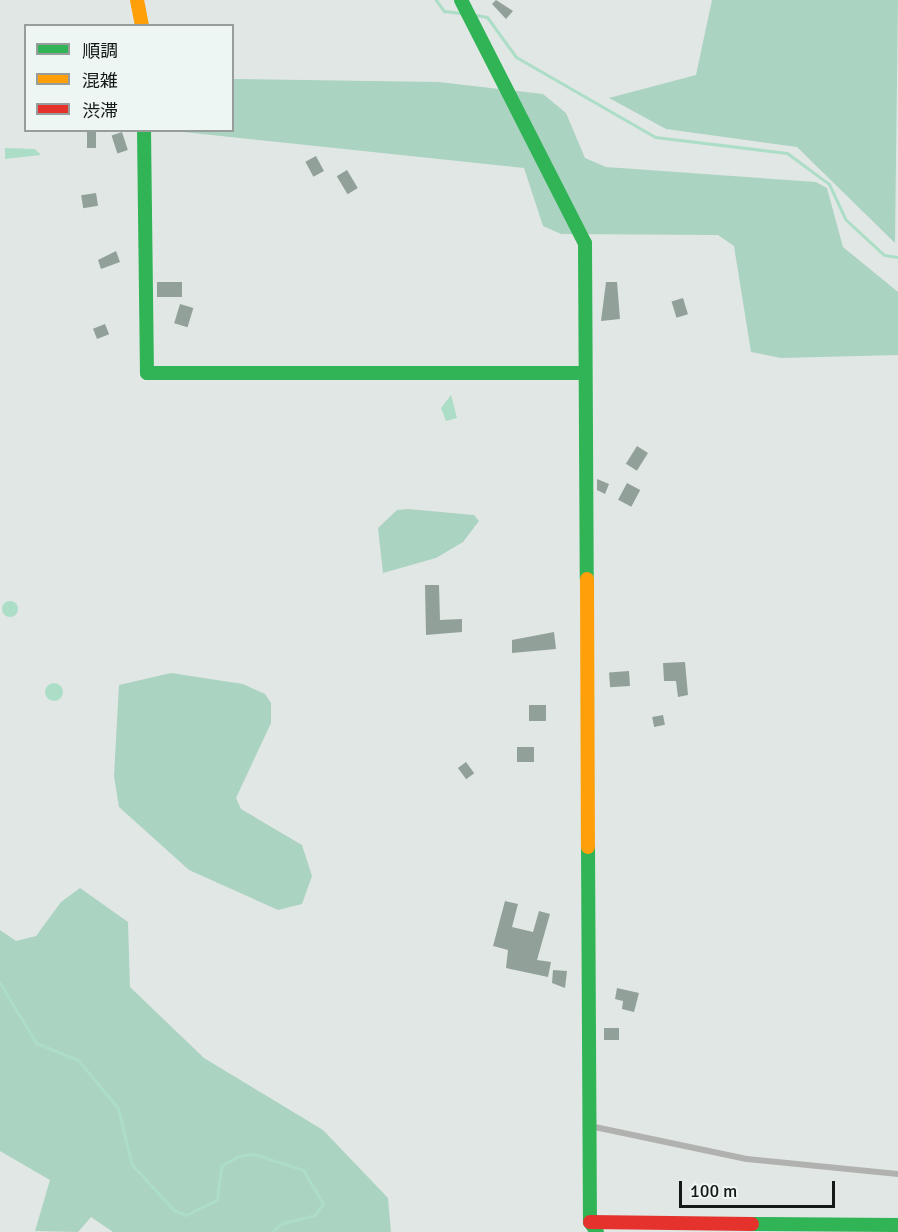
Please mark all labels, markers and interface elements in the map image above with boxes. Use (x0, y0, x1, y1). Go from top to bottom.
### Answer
legend (24, 24, 234, 132)
text: 順調 (82, 40, 118, 62)
text: 混雑 (82, 70, 118, 92)
text: 渋滞 (82, 100, 118, 122)
scale bar (682, 1169, 838, 1207)
text: 100 m (690, 1180, 737, 1202)

